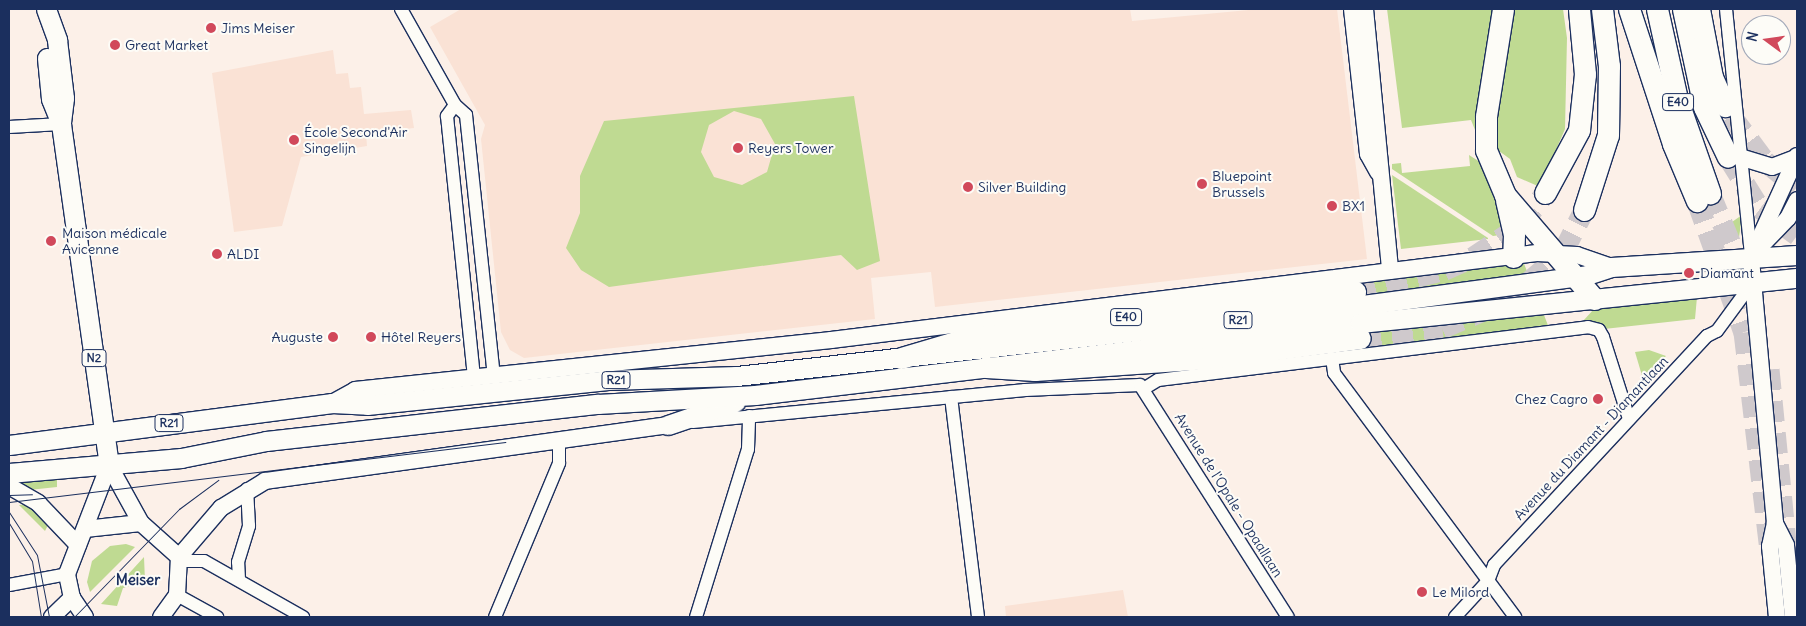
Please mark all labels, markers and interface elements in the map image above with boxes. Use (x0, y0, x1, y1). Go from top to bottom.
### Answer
north arrow (1741, 15, 1791, 65)
place label: Jims Meiser (221, 20, 295, 36)
marker: Jims Meiser (205, 22, 217, 34)
text: N (1743, 30, 1762, 43)
place label: Great Market (125, 37, 208, 53)
marker: Great Market (109, 39, 121, 51)
road number: E40 (1662, 92, 1694, 111)
place label: École Second'Air Singelijn (304, 124, 407, 156)
marker: École Second'Air Singelijn (288, 134, 300, 146)
place label: Reyers Tower (748, 140, 834, 156)
marker: Reyers Tower (732, 142, 744, 154)
place label: Bluepoint Brussels (1212, 168, 1272, 200)
marker: Bluepoint Brussels (1196, 178, 1208, 190)
place label: Silver Building (978, 179, 1066, 195)
marker: Silver Building (962, 181, 974, 193)
place label: BX1 (1342, 198, 1365, 214)
marker: BX1 (1326, 200, 1338, 212)
place label: Maison médicale Avicenne (62, 225, 167, 258)
marker: Maison médicale Avicenne (44, 234, 58, 248)
place label: ALDI (227, 246, 259, 262)
marker: ALDI (211, 248, 223, 260)
place label: Diamant (1700, 265, 1754, 281)
marker: Diamant (1682, 266, 1696, 280)
road number: E40 (1110, 308, 1142, 326)
road number: R21 (1223, 310, 1253, 330)
place label: Auguste (271, 329, 323, 345)
place label: Hôtel Reyers (381, 329, 461, 345)
marker: Auguste (327, 331, 339, 343)
marker: Hôtel Reyers (365, 331, 377, 343)
road number: N2 (82, 348, 106, 368)
street label: Avenue du Diamant - Diamantlaan (1511, 353, 1671, 523)
road number: R21 (601, 370, 631, 390)
place label: Chez Cagro (1515, 391, 1588, 407)
marker: Chez Cagro (1592, 393, 1604, 405)
street label: Avenue de l'Opale - Opaallaan (1171, 410, 1287, 580)
road number: R21 (154, 413, 184, 432)
district label: Meiser (116, 571, 160, 589)
place label: Le Milord (1432, 584, 1489, 600)
marker: Le Milord (1416, 586, 1428, 598)

